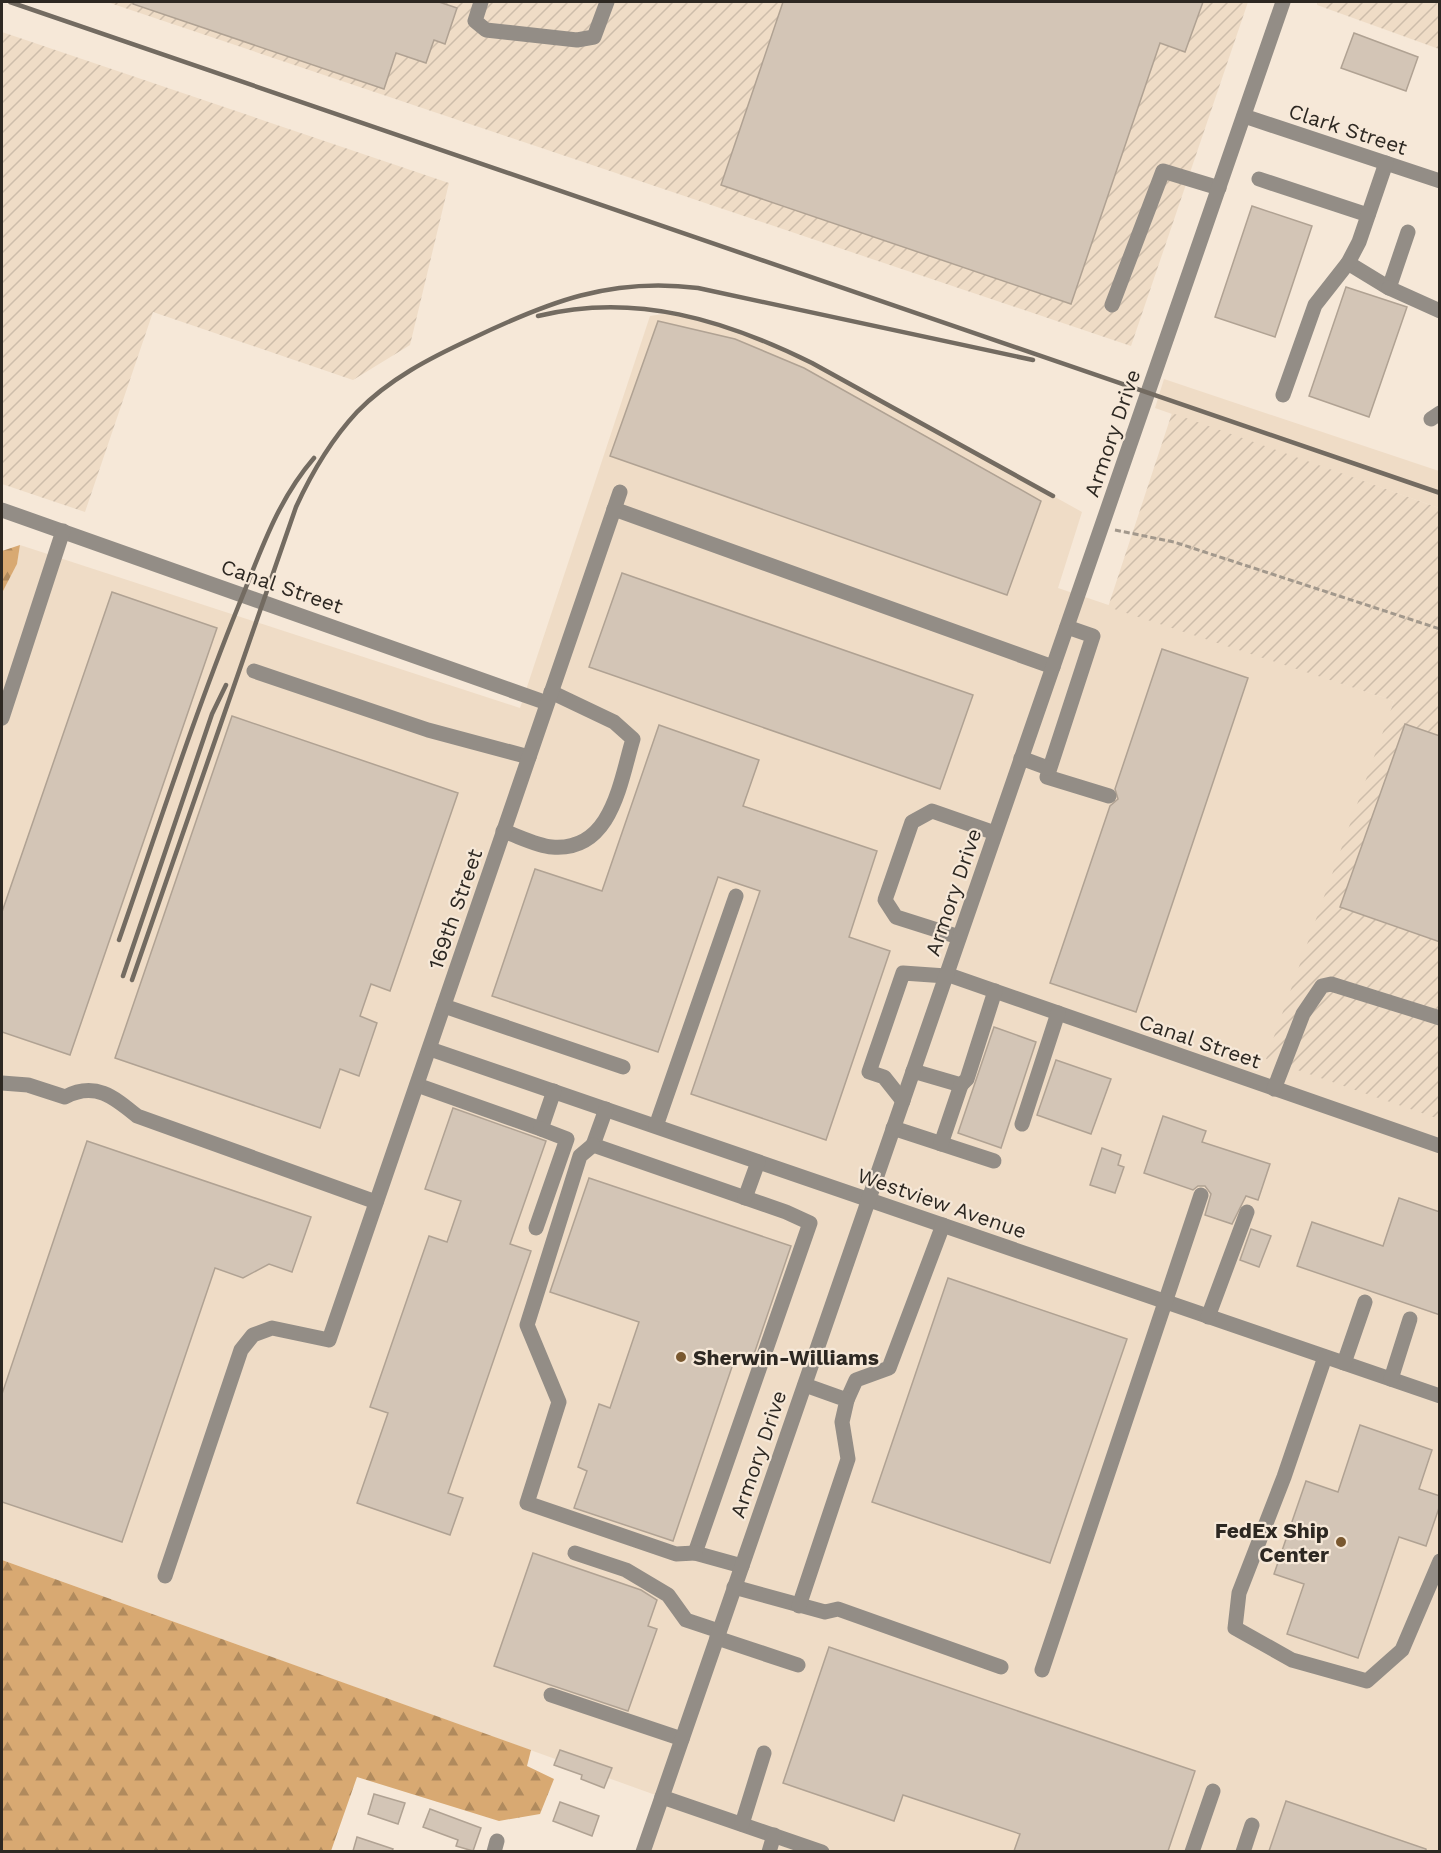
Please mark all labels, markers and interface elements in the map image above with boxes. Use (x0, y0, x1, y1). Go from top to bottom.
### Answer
street label: Clark Street (1286, 98, 1411, 160)
street label: Armory Drive (1078, 366, 1146, 500)
street label: Canal Street (218, 553, 346, 619)
street label: Armory Drive (919, 825, 987, 959)
street label: 169th Street (423, 845, 487, 973)
street label: Canal Street (1136, 1008, 1264, 1074)
street label: Westview Avenue (854, 1162, 1030, 1244)
place label: Sherwin-Williams (693, 1345, 879, 1370)
marker: Sherwin-Williams (674, 1350, 688, 1364)
street label: Armory Drive (724, 1387, 792, 1521)
place label: FedEx Ship Center (1215, 1518, 1329, 1567)
marker: FedEx Ship Center (1334, 1535, 1348, 1549)

